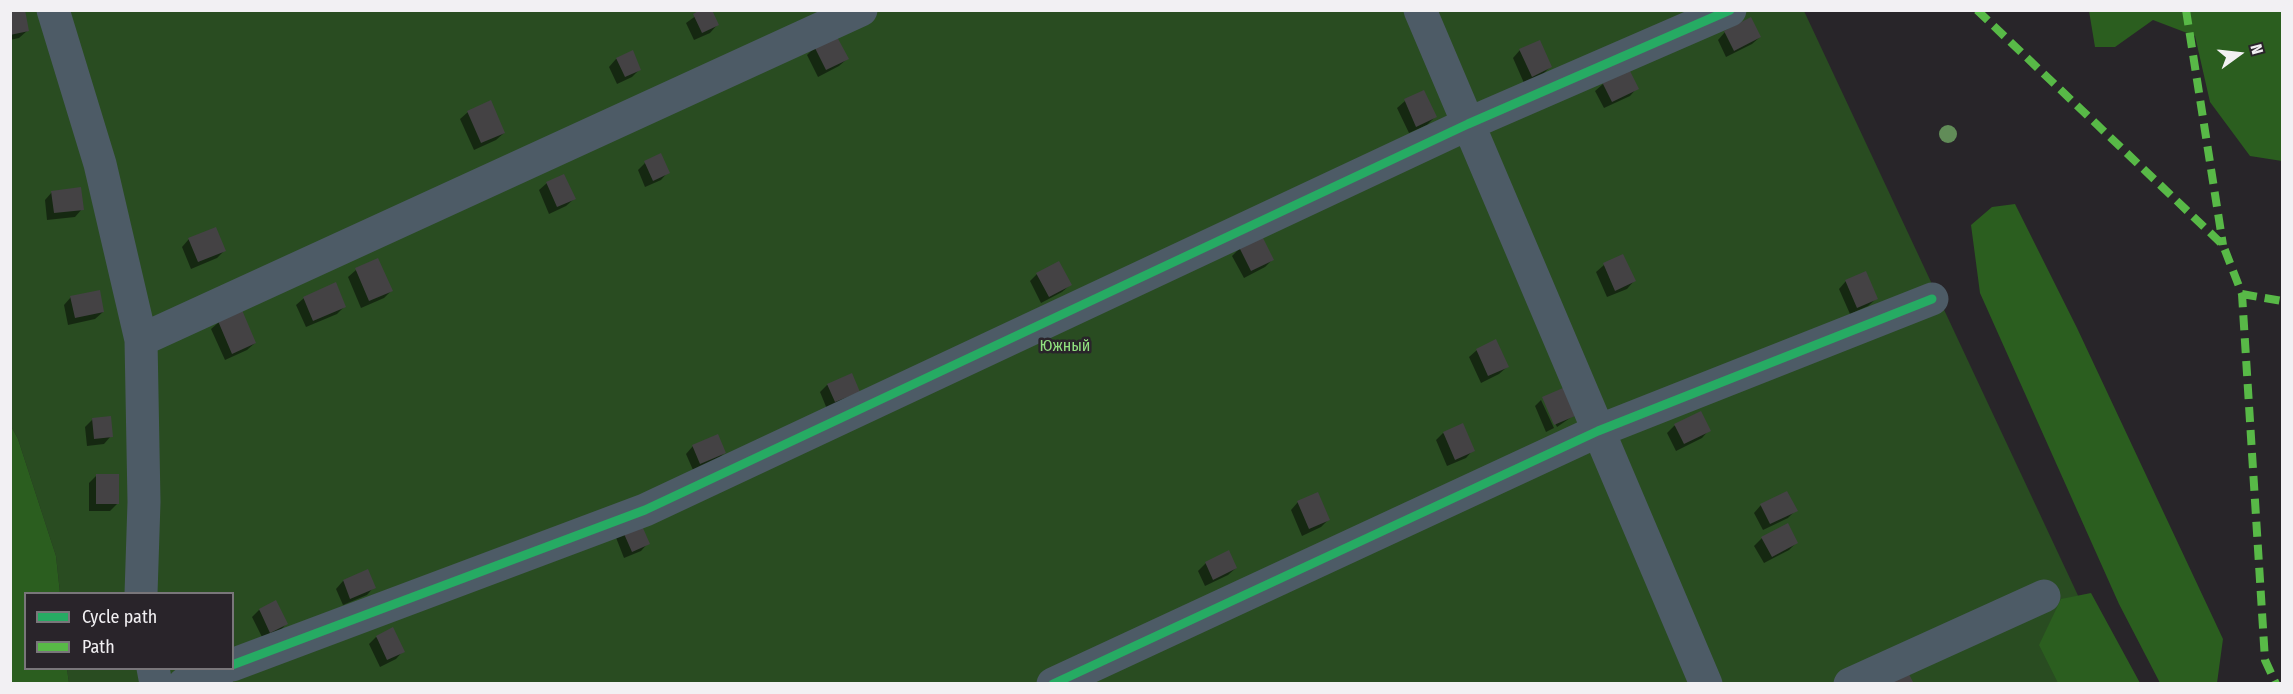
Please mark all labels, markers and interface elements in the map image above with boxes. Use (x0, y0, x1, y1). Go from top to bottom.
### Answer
north arrow (2209, 24, 2269, 84)
text: N (2246, 42, 2267, 56)
park label: Южный (1040, 337, 1090, 357)
legend (24, 592, 234, 670)
text: Cycle path (82, 606, 157, 628)
text: Path (82, 636, 115, 658)

